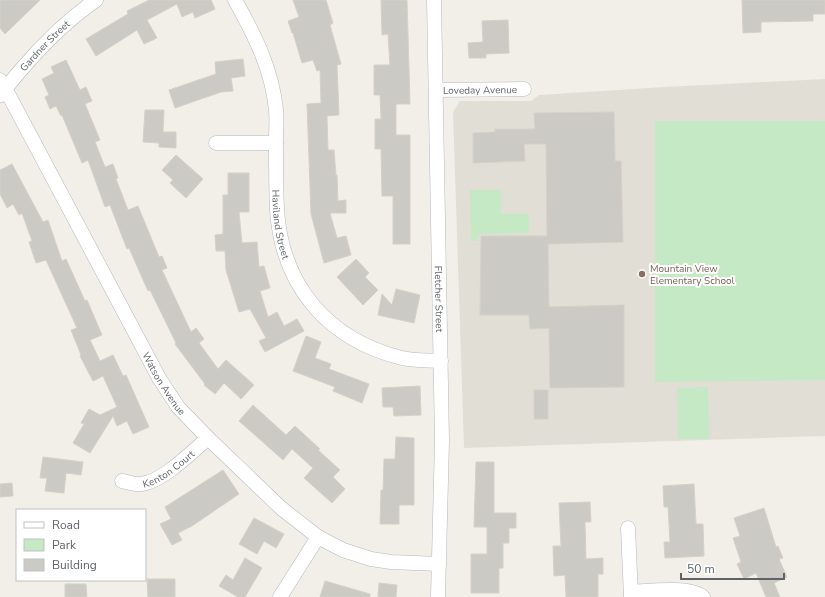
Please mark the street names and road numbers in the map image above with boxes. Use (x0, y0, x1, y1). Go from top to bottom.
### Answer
street label: Gardner Street (17, 17, 73, 75)
street label: Loveday Avenue (443, 83, 517, 98)
street label: Haviland Street (268, 190, 293, 262)
street label: Fletcher Street (431, 266, 446, 333)
street label: Watson Avenue (138, 350, 188, 419)
street label: Kenton Court (141, 447, 198, 492)

